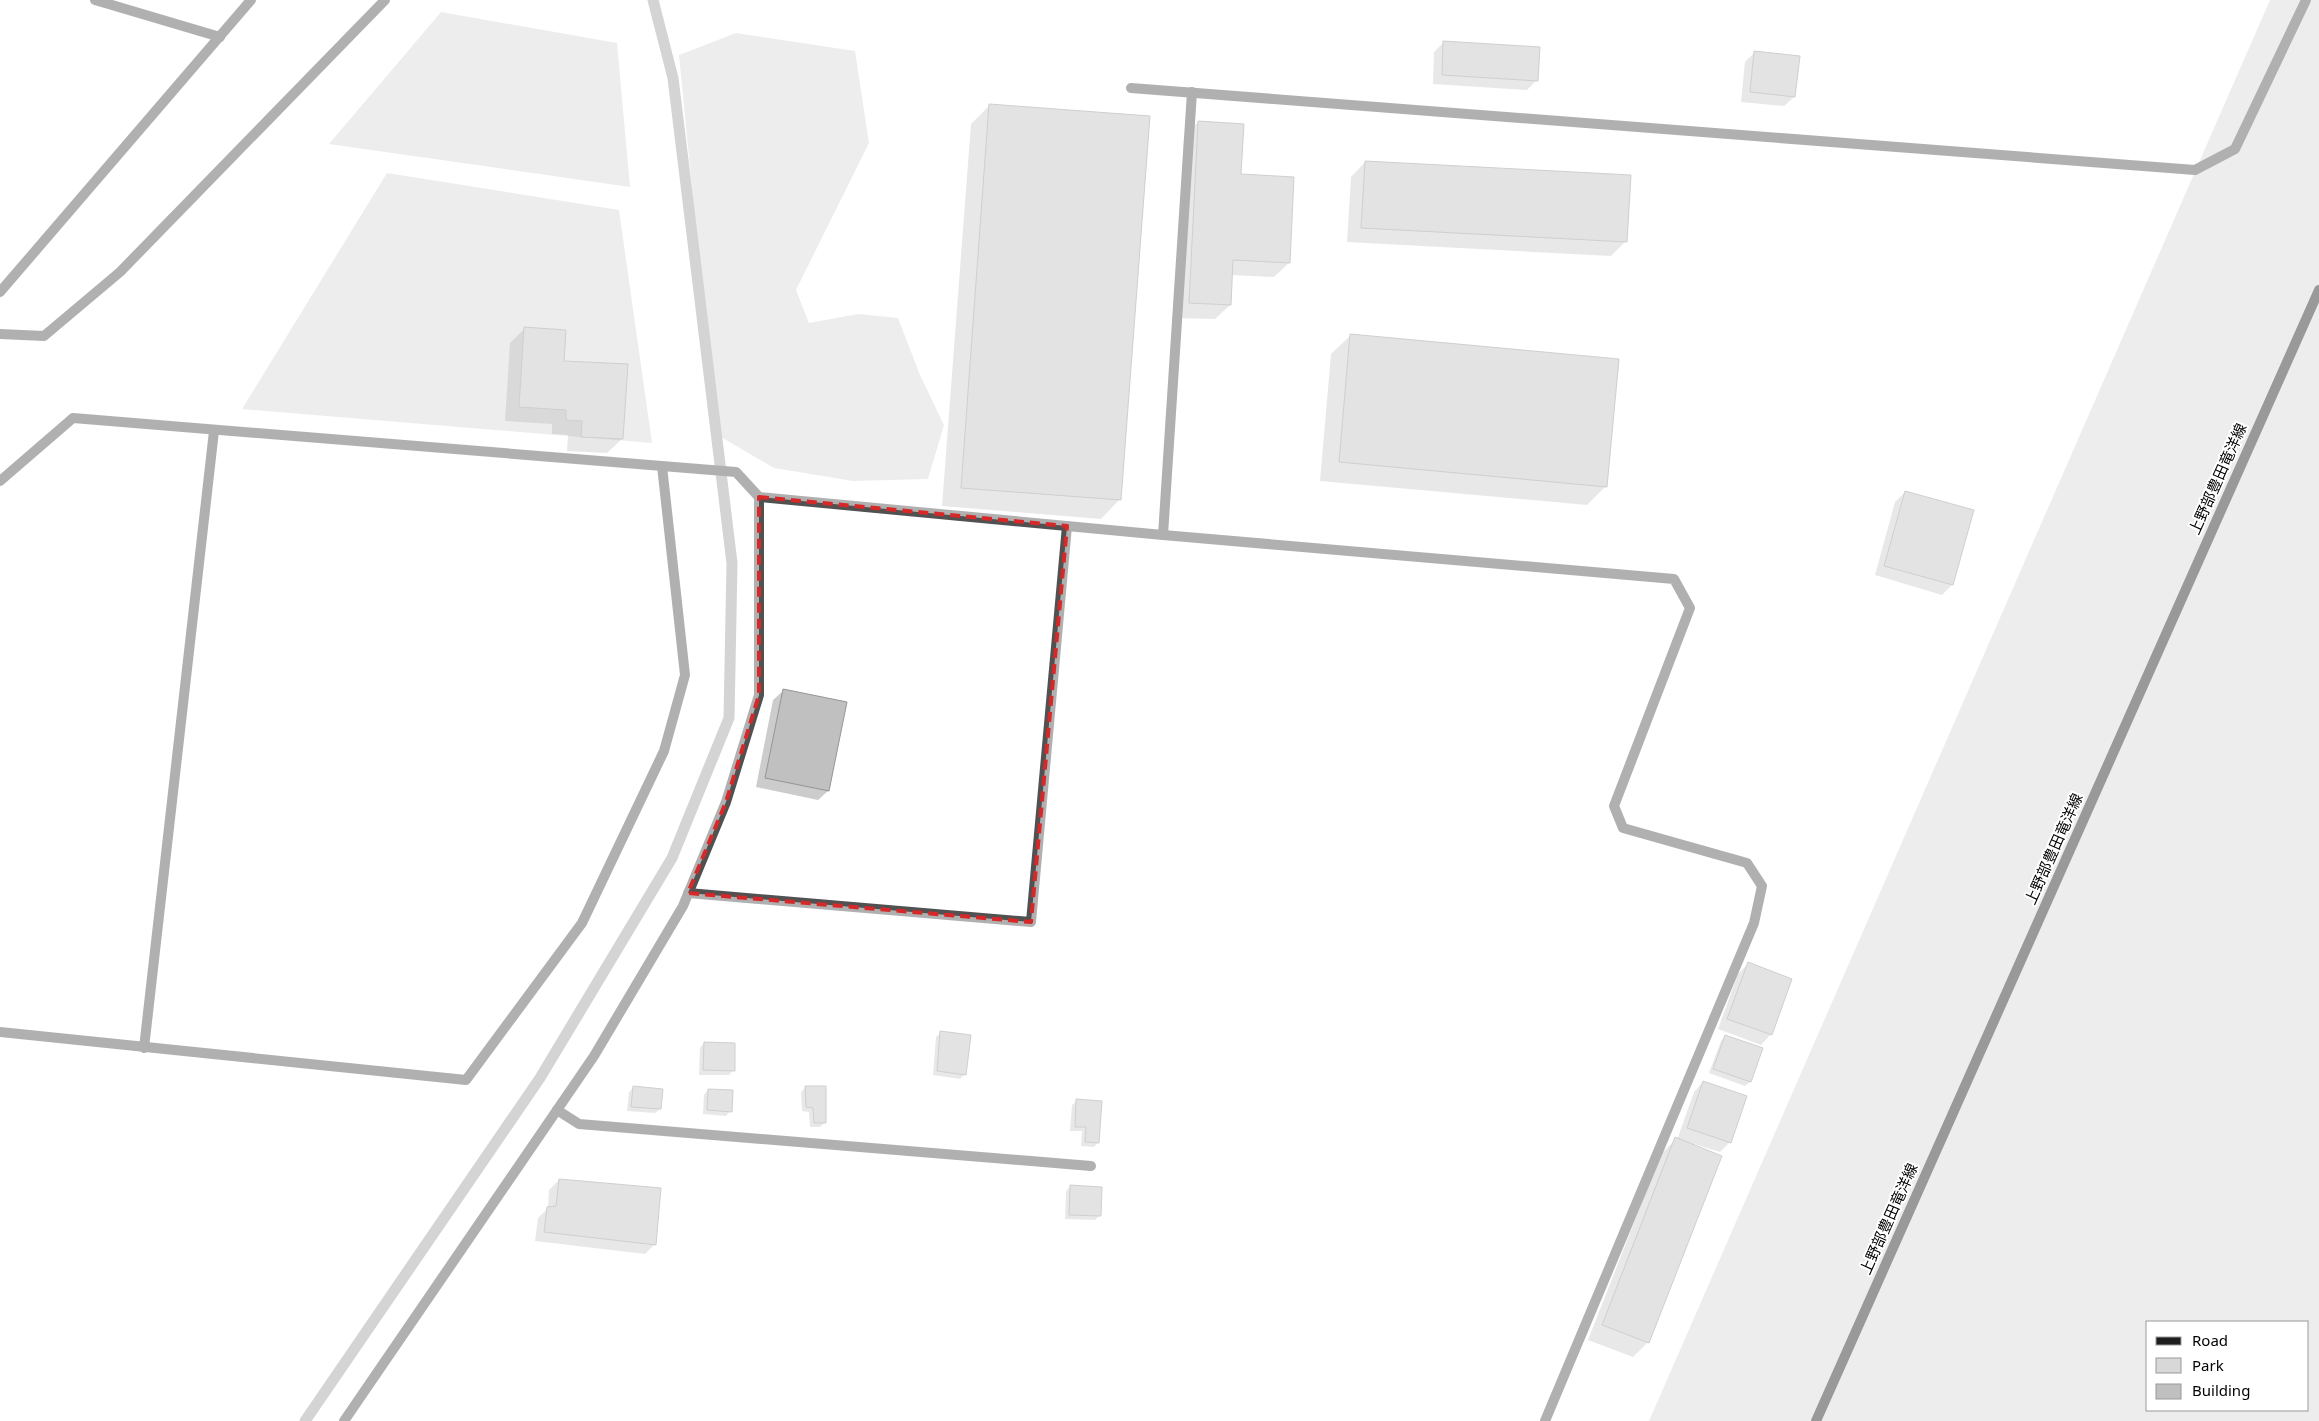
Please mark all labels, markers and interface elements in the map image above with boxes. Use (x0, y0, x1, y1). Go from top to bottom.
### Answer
street label: 上野部豊田竜洋線 (2184, 420, 2251, 537)
street label: 上野部豊田竜洋線 (2020, 790, 2087, 907)
street label: 上野部豊田竜洋線 (1855, 1160, 1922, 1277)
legend (2146, 1321, 2309, 1411)
text: Road (2192, 1330, 2228, 1350)
text: Park (2192, 1355, 2224, 1375)
text: Building (2192, 1380, 2250, 1400)

